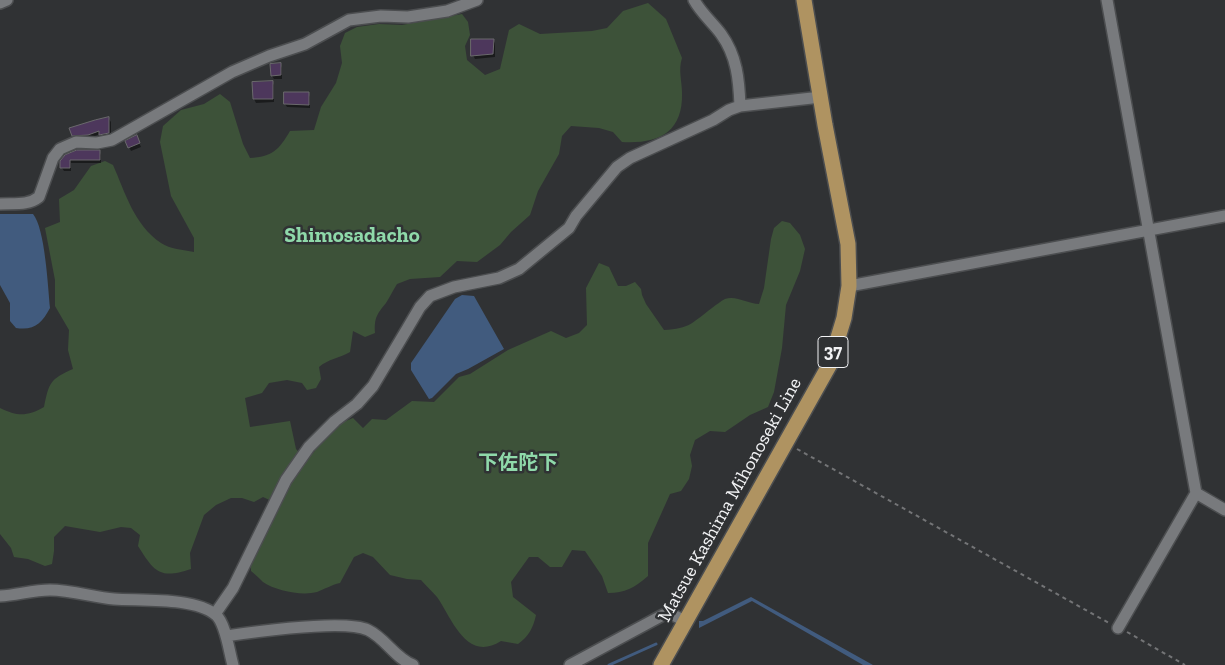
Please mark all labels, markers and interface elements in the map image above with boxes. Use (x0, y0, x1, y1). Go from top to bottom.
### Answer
district label: Shimosadacho (284, 223, 420, 249)
road number: 37 (818, 337, 848, 368)
street label: Matsue Kashima Mihonoseki Line (653, 374, 807, 626)
district label: 下佐陀下 (478, 451, 558, 475)

